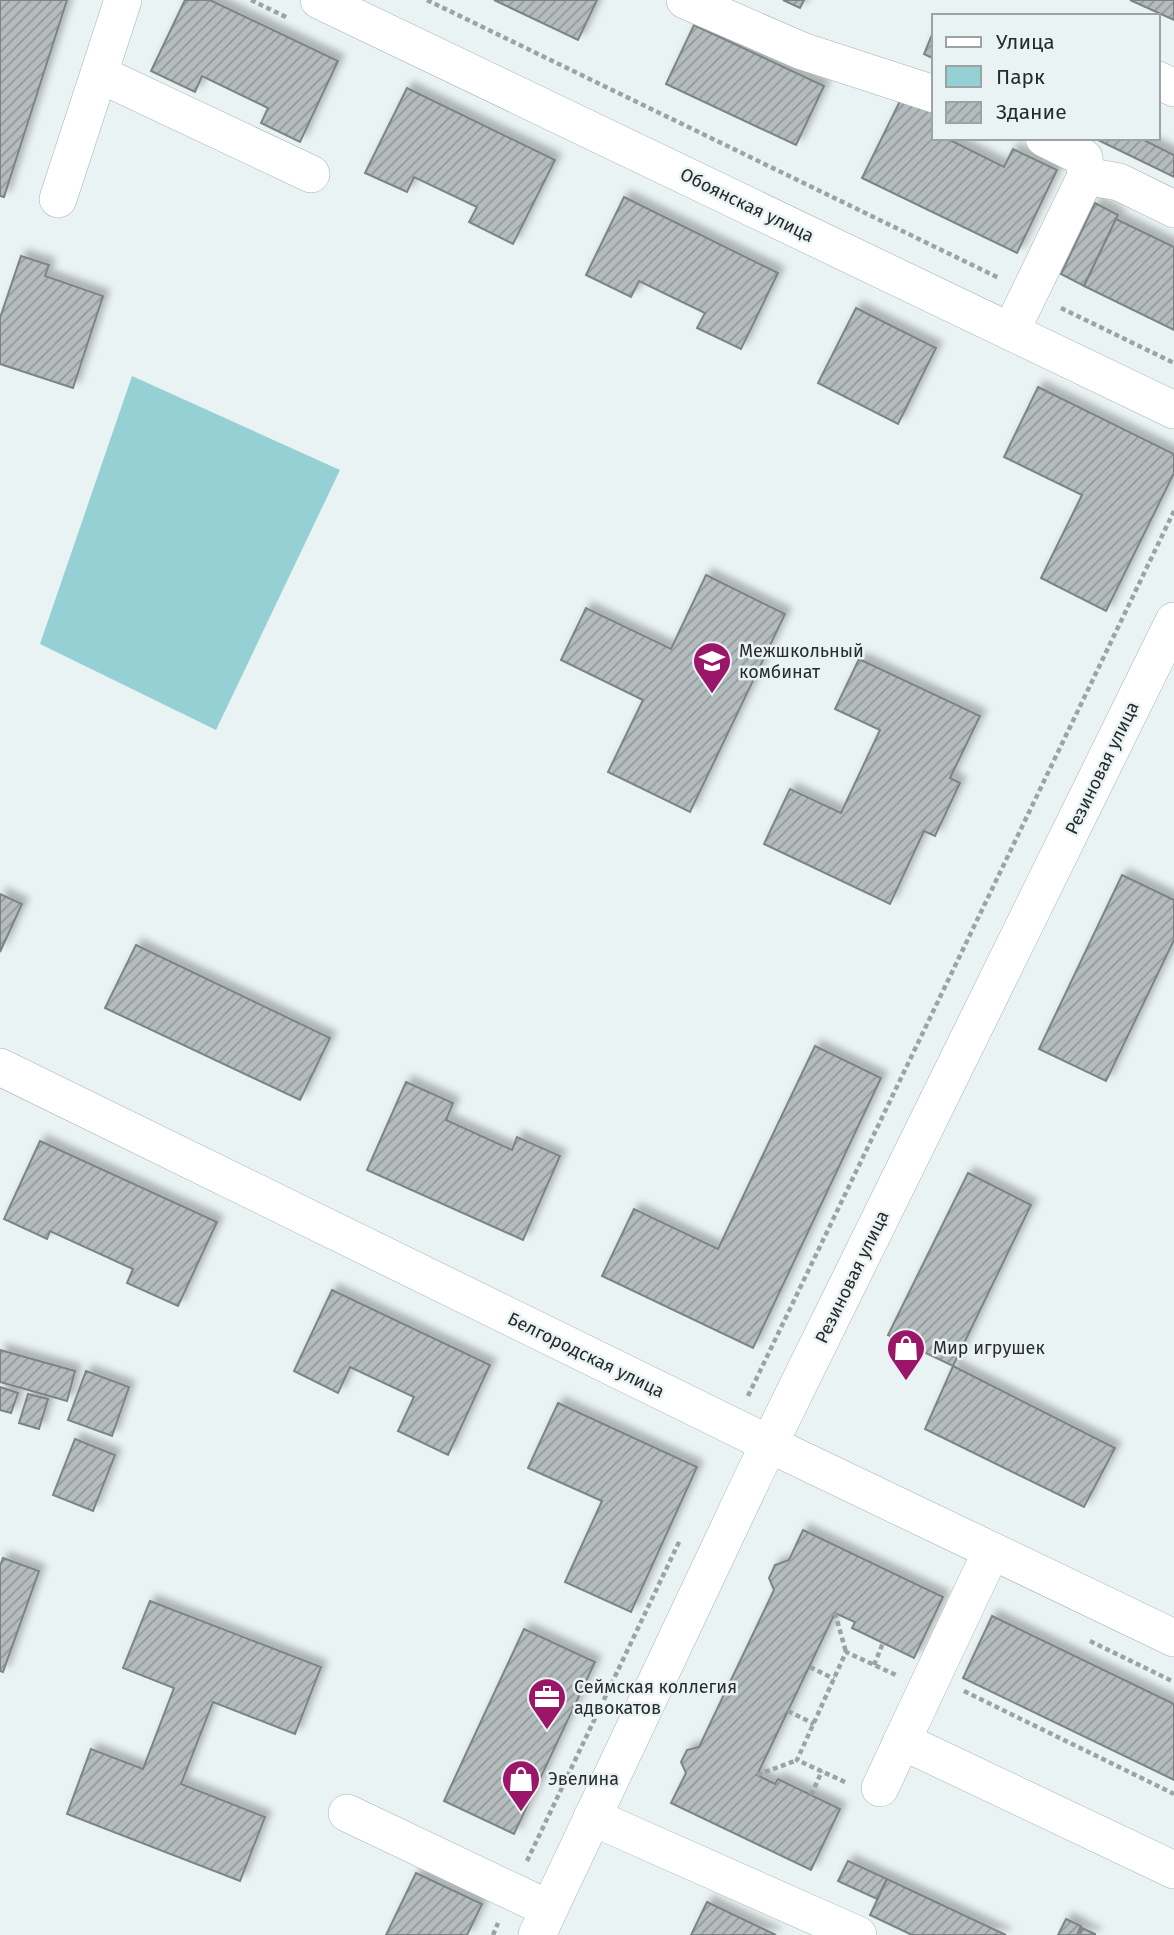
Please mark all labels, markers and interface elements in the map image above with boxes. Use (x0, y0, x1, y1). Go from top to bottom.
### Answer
legend (932, 14, 1160, 140)
text: Улица (996, 29, 1055, 55)
text: Парк (996, 64, 1045, 90)
text: Здание (996, 99, 1067, 125)
street label: Обоянская улица (677, 163, 817, 247)
school or university icon: Межшкольный комбинат (691, 640, 733, 695)
place label: Межшкольный комбинат (739, 640, 864, 683)
street label: Резиновая улица (1060, 698, 1144, 838)
street label: Резиновая улица (810, 1207, 894, 1347)
street label: Белгородская улица (504, 1308, 668, 1402)
shop icon: Мир игрушек (885, 1327, 927, 1382)
place label: Мир игрушек (933, 1337, 1045, 1359)
office icon: Сеймская коллегия адвокатов (526, 1676, 568, 1731)
place label: Сеймская коллегия адвокатов (574, 1676, 737, 1719)
shop icon: Эвелина (500, 1758, 542, 1813)
place label: Эвелина (548, 1768, 619, 1790)

